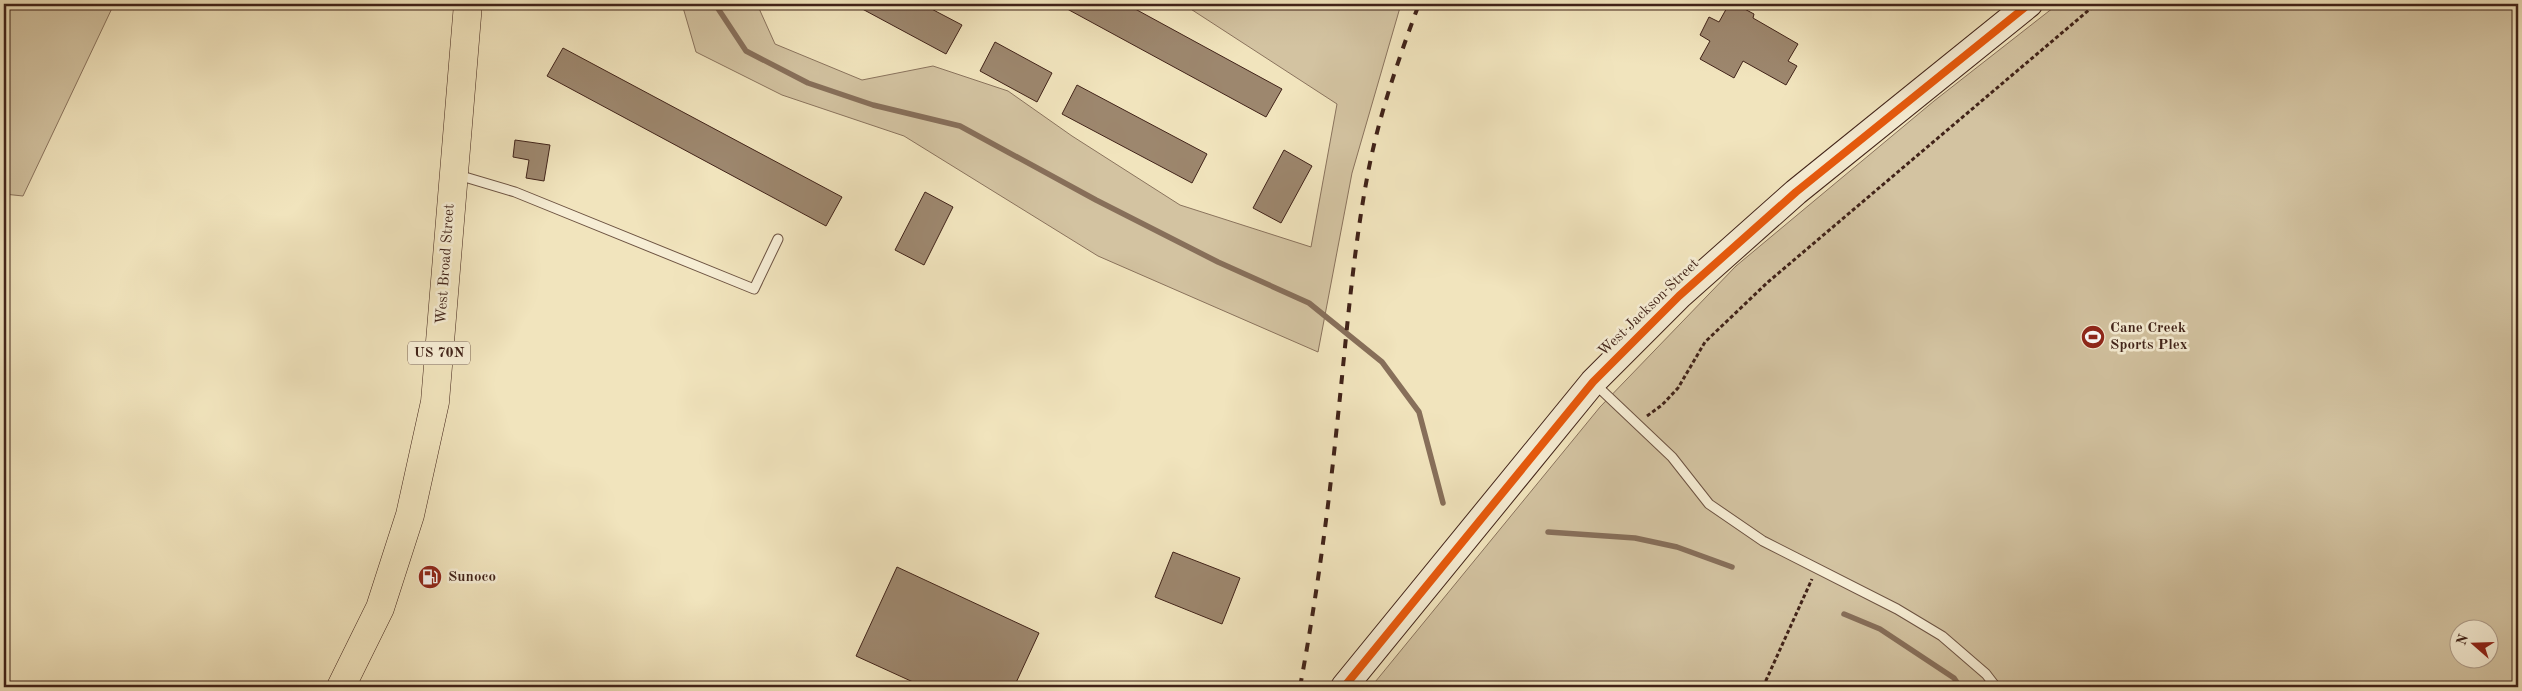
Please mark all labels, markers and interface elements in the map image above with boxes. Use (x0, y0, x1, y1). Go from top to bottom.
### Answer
street label: West Broad Street (434, 203, 458, 325)
street label: West Jackson Street (1596, 256, 1702, 360)
place label: Cane Creek Sports Plex (2110, 321, 2188, 353)
sports icon: Cane Creek Sports Plex (2080, 324, 2106, 350)
road number: US 70N (408, 342, 470, 364)
fuel station icon: Sunoco (417, 564, 443, 590)
place label: Sunoco (448, 570, 496, 585)
north arrow (2450, 618, 2500, 668)
text: N (2454, 632, 2471, 647)

